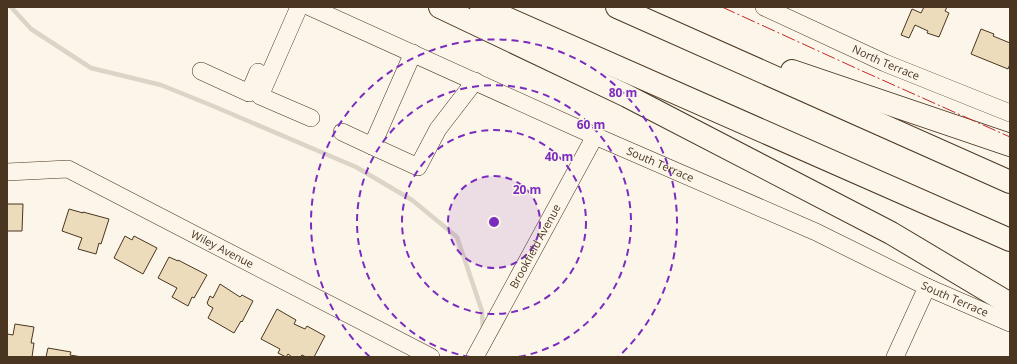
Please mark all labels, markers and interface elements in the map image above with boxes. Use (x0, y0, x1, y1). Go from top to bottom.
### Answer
street label: North Terrace (850, 41, 922, 83)
text: 80 m (609, 84, 637, 101)
text: 60 m (577, 116, 605, 133)
street label: South Terrace (625, 143, 696, 185)
text: 40 m (545, 148, 573, 165)
text: 20 m (513, 181, 541, 198)
street label: Brookfield Avenue (506, 201, 564, 291)
centre of rings (487, 215, 501, 229)
street label: Wiley Avenue (189, 226, 257, 271)
street label: South Terrace (919, 277, 991, 320)

